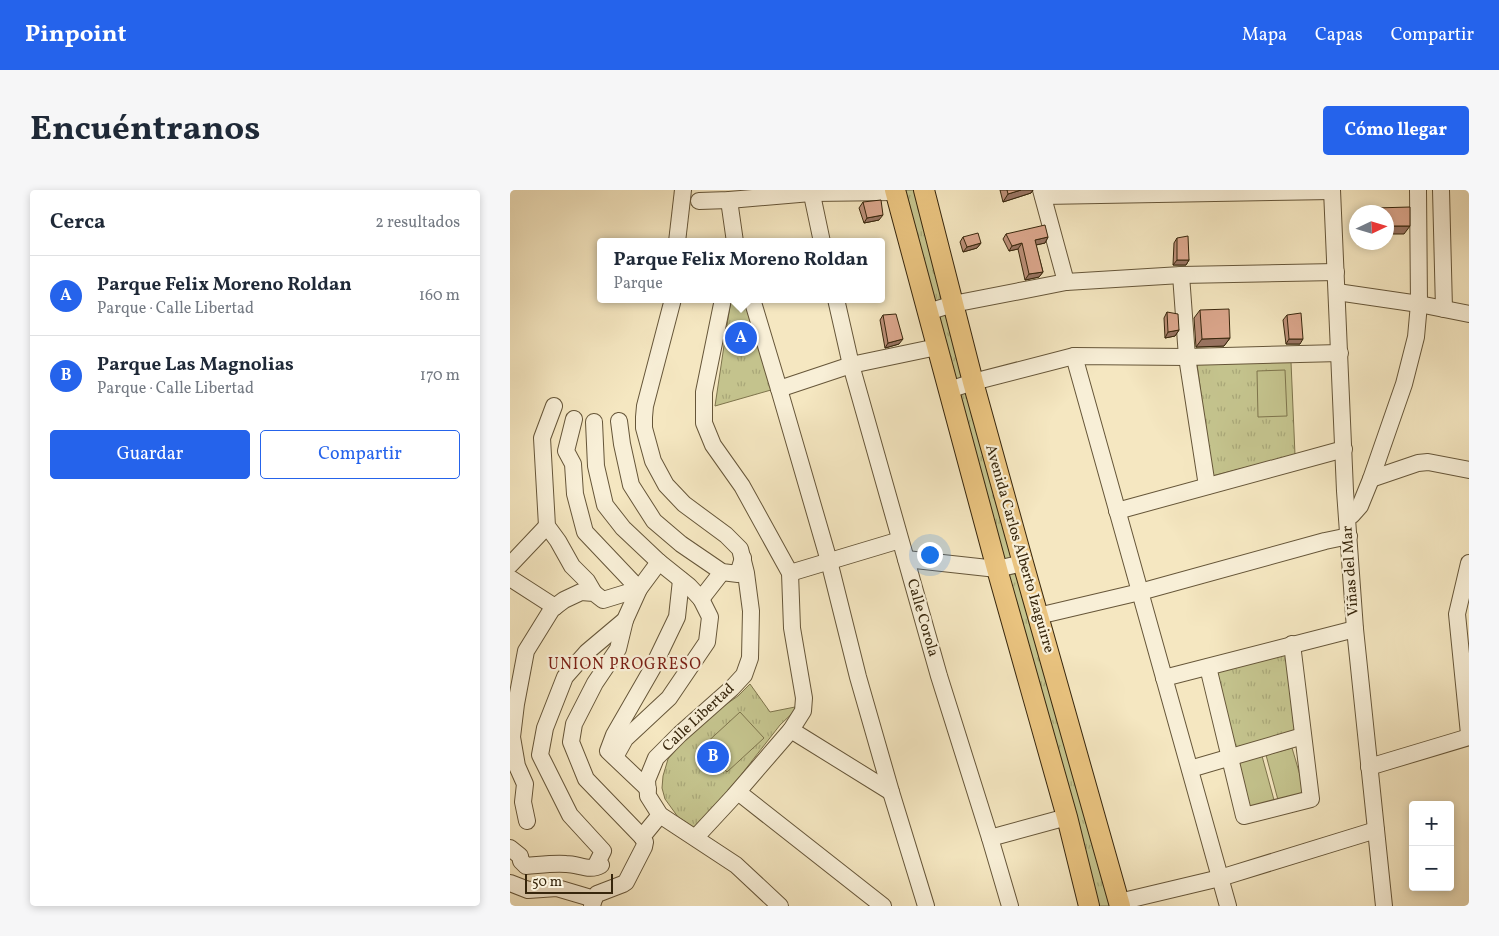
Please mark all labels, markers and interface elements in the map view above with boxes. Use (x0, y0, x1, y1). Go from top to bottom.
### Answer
text: Pinpoint (25, 18, 127, 52)
text: Mapa (1242, 23, 1287, 48)
text: Capas (1315, 23, 1363, 48)
text: Compartir (1391, 23, 1474, 48)
text: Encuéntranos (30, 106, 260, 154)
button: Cómo llegar (1323, 106, 1469, 155)
north arrow (1349, 205, 1394, 250)
text: Cerca (50, 208, 105, 237)
text: 2 resultados (375, 212, 460, 234)
popup (597, 238, 885, 303)
text: Parque Felix Moreno Roldan (614, 247, 868, 273)
text: Parque Felix Moreno Roldan (97, 272, 352, 298)
text: Parque (614, 273, 663, 295)
text: A (60, 285, 72, 307)
text: 160 m (419, 285, 460, 307)
text: Parque · Calle Libertad (97, 298, 254, 320)
pin: A (725, 319, 757, 357)
text: Parque Las Magnolias (97, 352, 294, 378)
text: B (61, 365, 71, 387)
text: 170 m (420, 365, 460, 387)
text: Parque · Calle Libertad (97, 378, 254, 400)
button: Guardar (50, 430, 250, 479)
button: Compartir (260, 430, 460, 479)
street label: Avenida Carlos Alberto Izaguirre (979, 442, 1059, 656)
street label: Viñas del Mar (1337, 525, 1365, 617)
your location (917, 542, 943, 568)
street label: Calle Corola (901, 577, 943, 659)
district label: UNION PROGRESO (548, 654, 702, 676)
street label: Calle Libertad (658, 679, 740, 757)
pin: B (697, 738, 729, 776)
map controls (1409, 801, 1454, 891)
button: + (1409, 801, 1454, 846)
button: − (1409, 846, 1454, 891)
scale bar (525, 871, 612, 894)
text: 50 m (532, 873, 562, 892)

